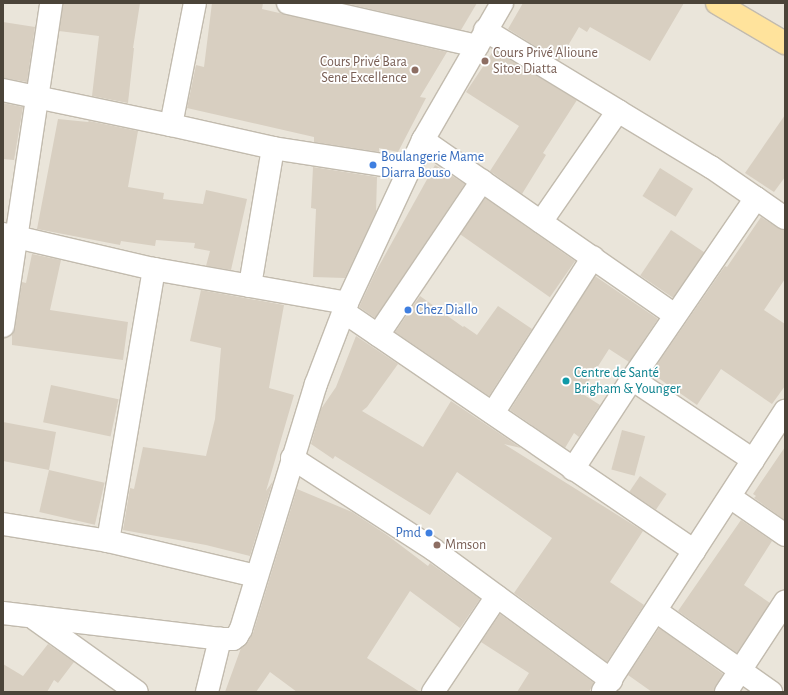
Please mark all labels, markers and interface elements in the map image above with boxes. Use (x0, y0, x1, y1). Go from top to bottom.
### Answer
place label: Cours Privé Alioune Sitoe Diatta (493, 45, 598, 78)
place label: Cours Privé Bara Sene Excellence (320, 54, 407, 86)
marker: Cours Privé Alioune Sitoe Diatta (480, 56, 490, 66)
marker: Cours Privé Bara Sene Excellence (410, 65, 420, 75)
place label: Boulangerie Mame Diarra Bouso (381, 149, 484, 182)
marker: Boulangerie Mame Diarra Bouso (368, 160, 378, 170)
place label: Chez Diallo (416, 302, 478, 318)
marker: Chez Diallo (403, 305, 413, 315)
place label: Centre de Santé Brigham & Younger (574, 365, 681, 398)
marker: Centre de Santé Brigham & Younger (561, 376, 571, 386)
place label: Pmd (395, 525, 421, 541)
marker: Pmd (424, 528, 434, 538)
place label: Mmson (445, 537, 486, 553)
marker: Mmson (432, 540, 442, 550)

